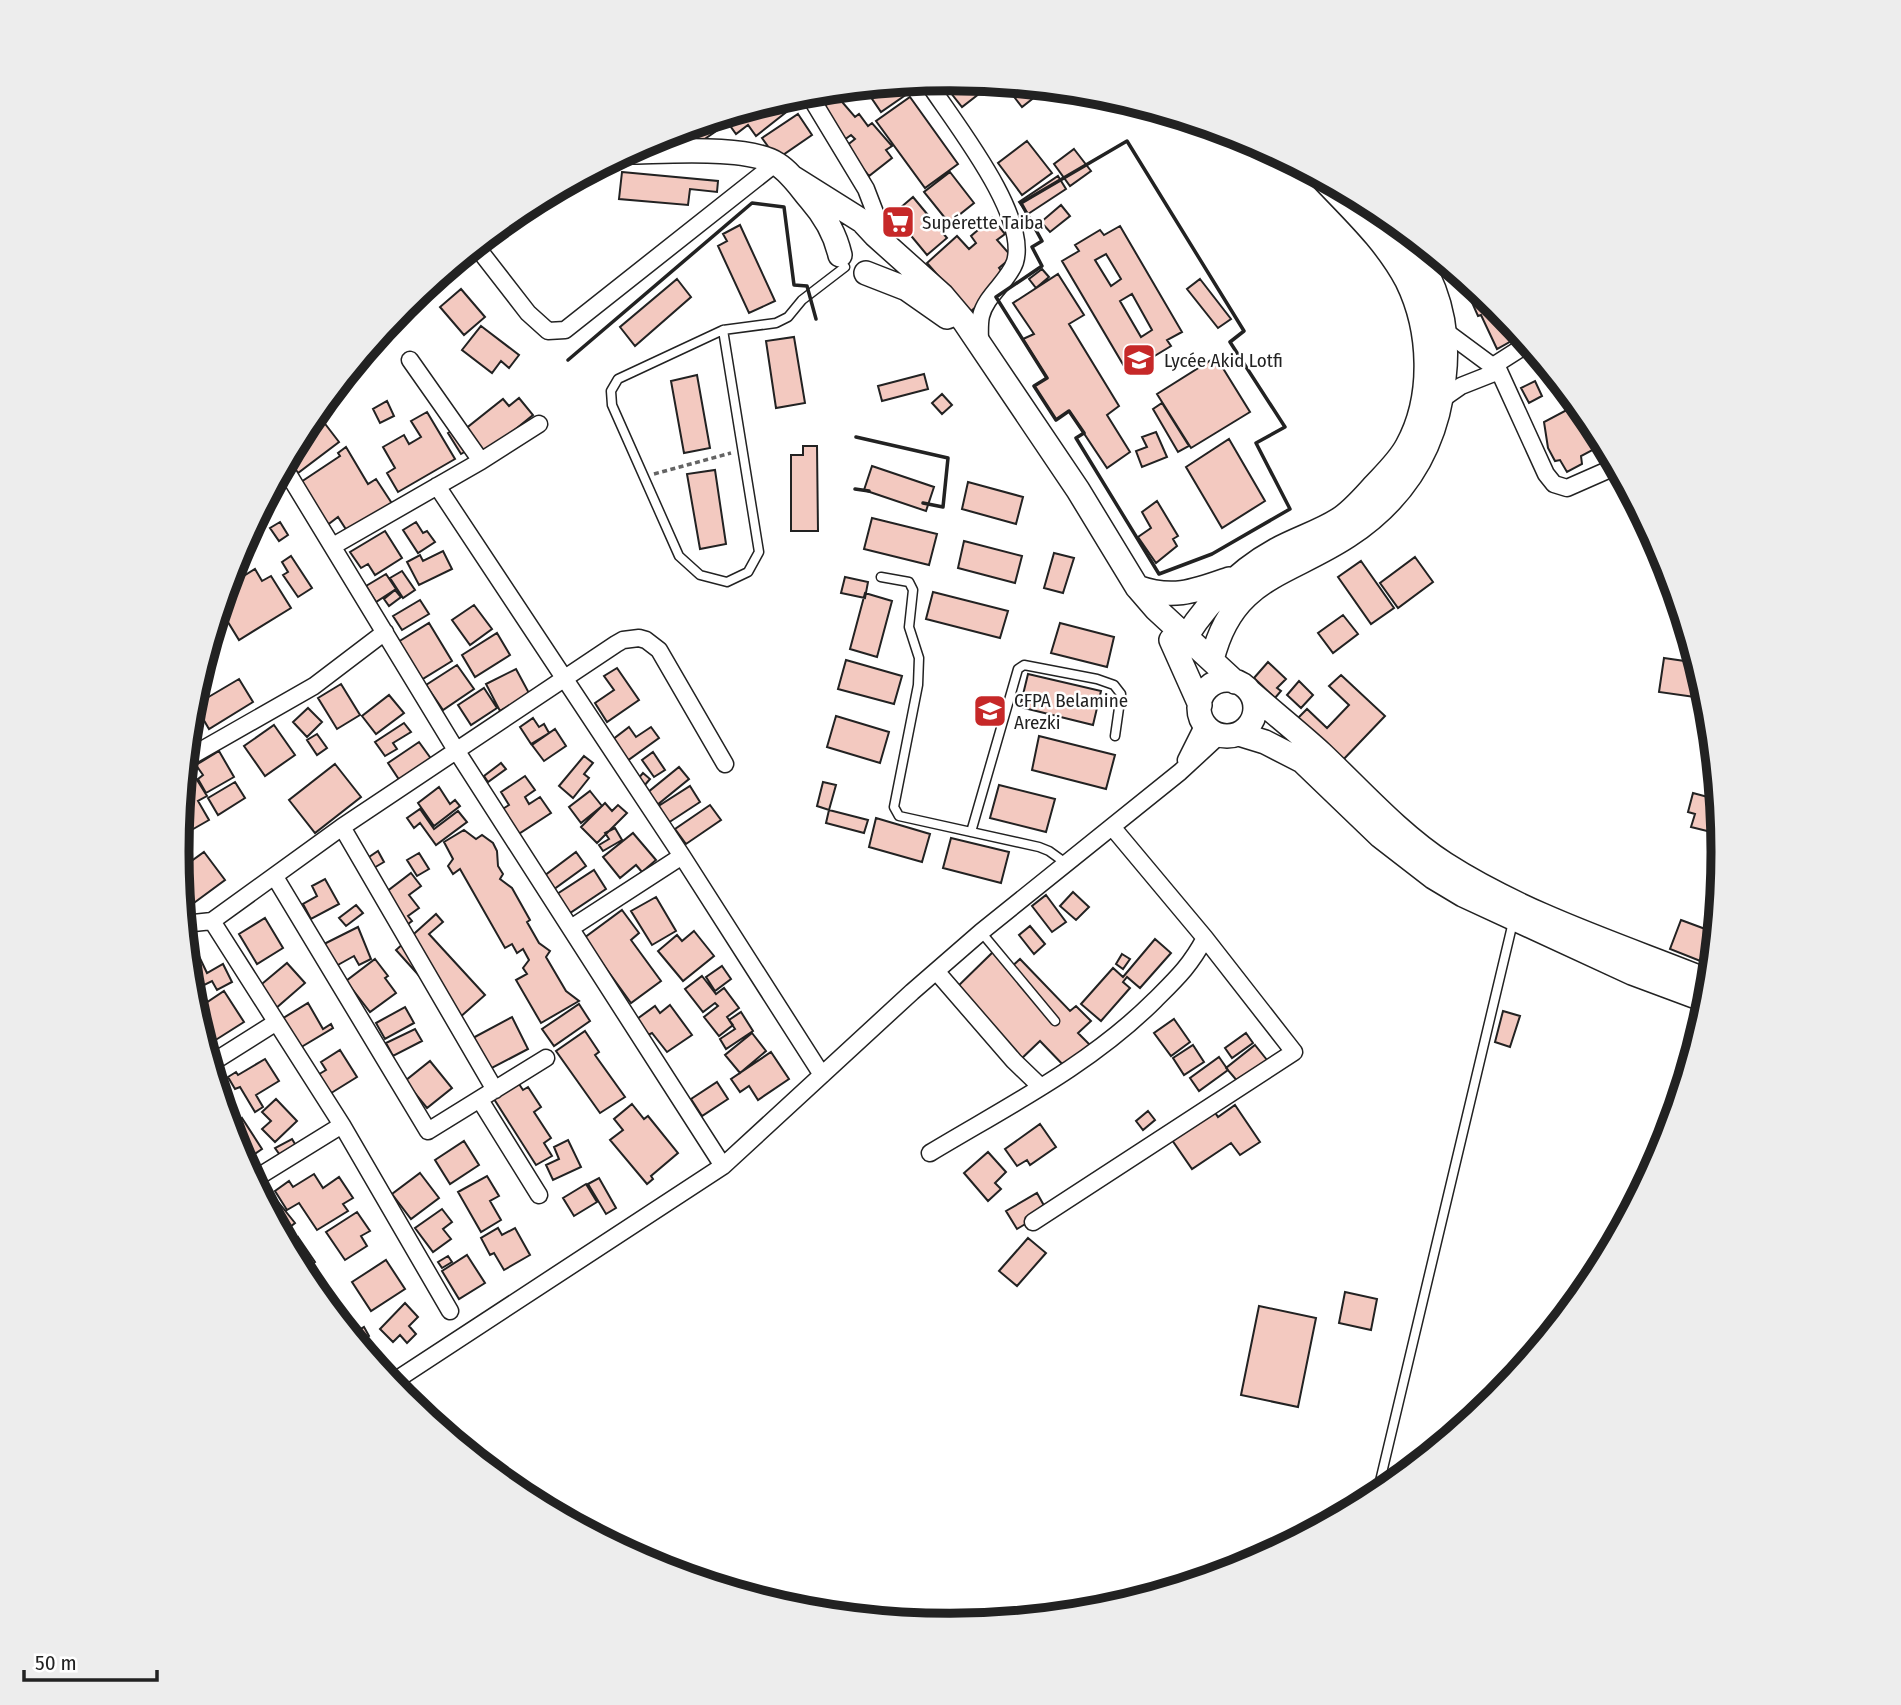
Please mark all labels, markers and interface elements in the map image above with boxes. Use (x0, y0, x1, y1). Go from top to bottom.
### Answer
supermarket icon: Supérette Taiba (879, 203, 917, 241)
place label: Supérette Taiba (922, 211, 1044, 234)
school or university icon: Lycée Akid Lotfi (1120, 341, 1158, 379)
place label: Lycée Akid Lotfi (1164, 349, 1283, 372)
place label: CFPA Belamine Arezki (1014, 689, 1128, 734)
school or university icon: CFPA Belamine Arezki (971, 692, 1009, 730)
scale bar (24, 1638, 158, 1682)
text: 50 m (35, 1650, 77, 1676)

